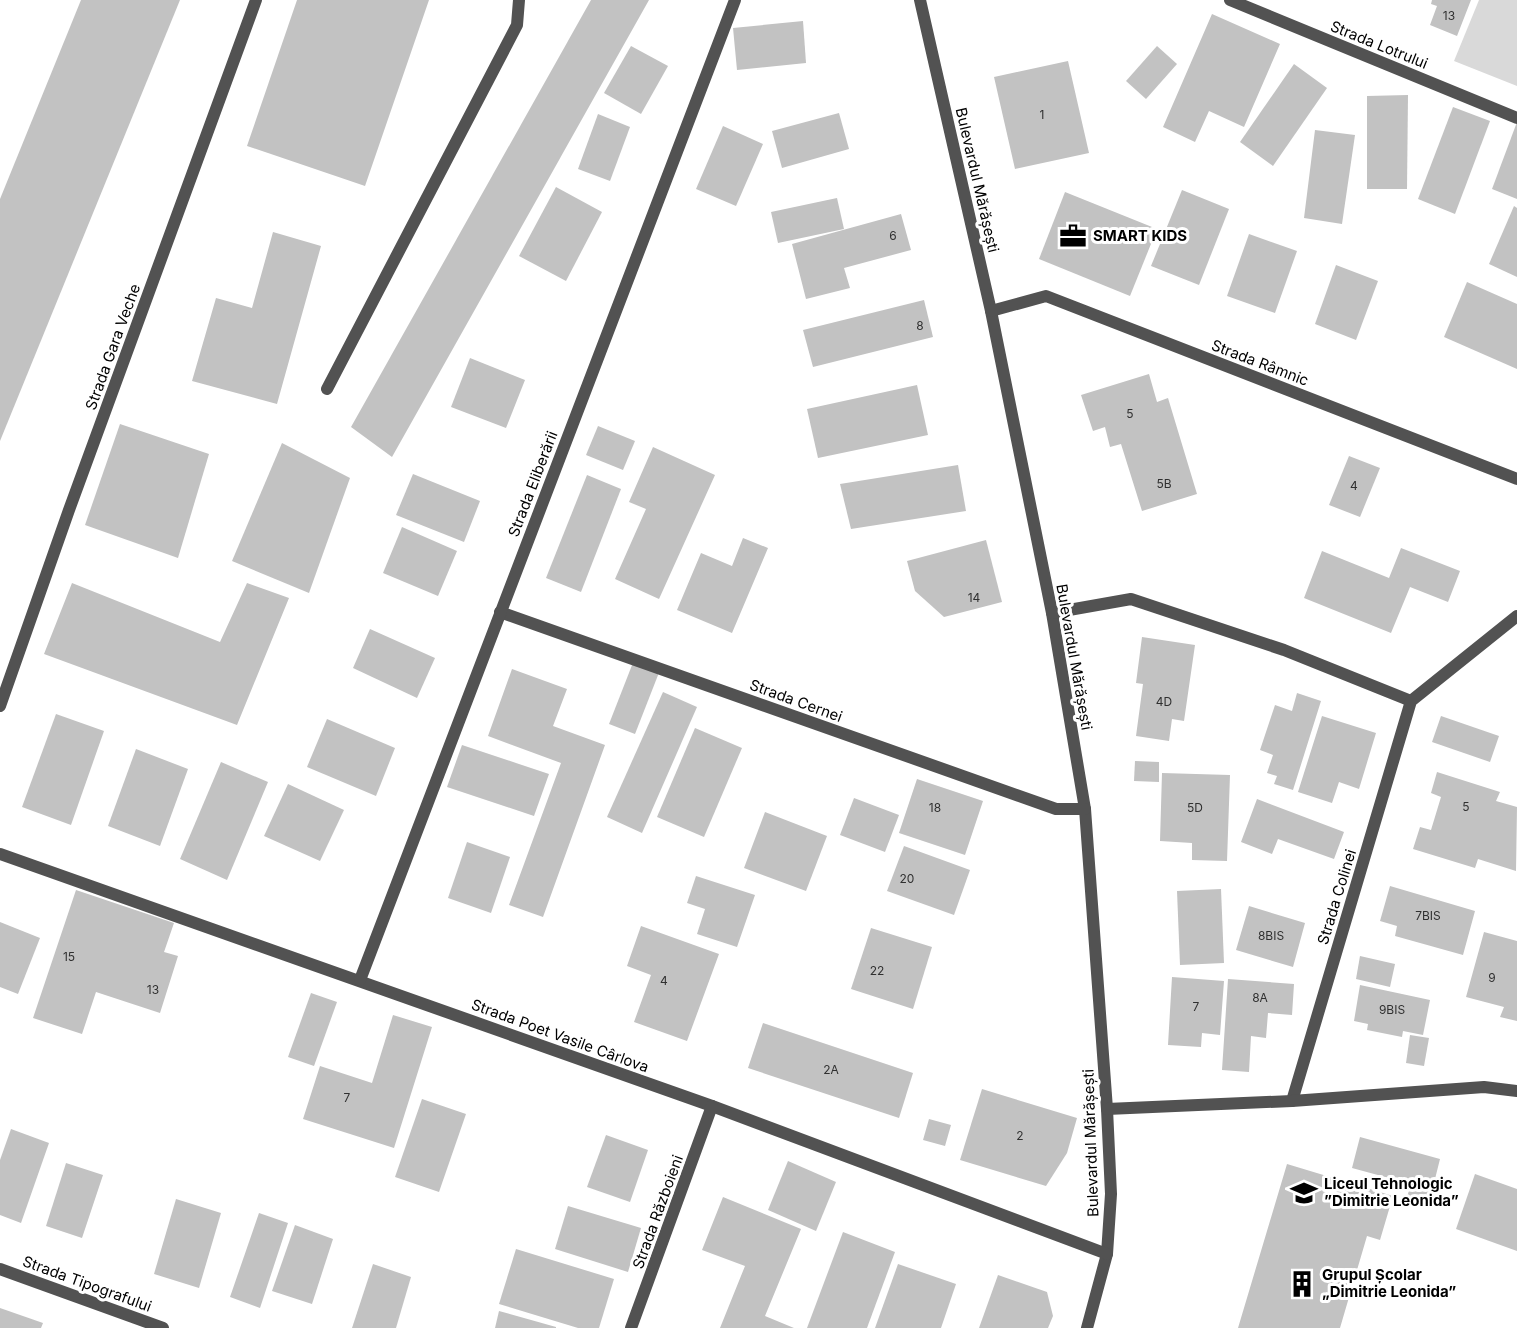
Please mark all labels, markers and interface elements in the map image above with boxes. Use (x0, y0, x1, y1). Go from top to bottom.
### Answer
house number: 13 (1443, 8, 1455, 23)
street label: Strada Lotrului (1328, 16, 1431, 73)
street label: Bulevardul Mărășești (952, 106, 1003, 254)
house number: 1 (1040, 107, 1044, 122)
office icon: SMART KIDS (1058, 221, 1088, 251)
place label: SMART KIDS (1093, 226, 1187, 245)
house number: 6 (889, 228, 897, 243)
street label: Strada Gara Veche (81, 281, 144, 413)
house number: 8 (916, 318, 924, 333)
street label: Strada Râmnic (1209, 335, 1311, 390)
house number: 5 (1126, 406, 1134, 421)
street label: Strada Eliberării (504, 428, 561, 539)
house number: 5B (1156, 476, 1172, 491)
house number: 4 (1350, 478, 1358, 493)
street label: Bulevardul Mărășești (1052, 582, 1097, 731)
house number: 14 (968, 590, 981, 605)
street label: Strada Cernei (747, 675, 845, 726)
house number: 4D (1156, 694, 1172, 709)
house number: 5 (1462, 799, 1470, 814)
house number: 18 (929, 800, 941, 815)
house number: 5D (1187, 800, 1203, 815)
street label: Strada Colinei (1313, 847, 1360, 947)
house number: 20 (900, 871, 914, 886)
house number: 7BIS (1415, 908, 1441, 923)
house number: 8BIS (1258, 928, 1284, 943)
house number: 15 (63, 949, 75, 964)
house number: 22 (870, 963, 884, 978)
house number: 9 (1488, 970, 1496, 985)
house number: 4 (660, 973, 668, 988)
house number: 13 (147, 982, 159, 997)
house number: 8A (1252, 990, 1268, 1005)
street label: Strada Poet Vasile Cârlova (469, 995, 651, 1076)
house number: 7 (1193, 999, 1200, 1014)
house number: 9BIS (1379, 1002, 1405, 1017)
house number: 2A (823, 1062, 839, 1077)
street label: Bulevardul Mărășești (1078, 1069, 1103, 1217)
house number: 7 (344, 1090, 351, 1105)
house number: 2 (1016, 1128, 1024, 1143)
street label: Strada Războieni (628, 1152, 687, 1271)
place label: Liceul Tehnologic ”Dimitrie Leonida” (1324, 1174, 1459, 1210)
school or university icon: Liceul Tehnologic ”Dimitrie Leonida” (1289, 1178, 1319, 1208)
street label: Strada Tipografului (20, 1251, 154, 1316)
place label: Grupul Școlar „Dimitrie Leonida” (1322, 1265, 1456, 1301)
building icon: Grupul Școlar „Dimitrie Leonida” (1287, 1269, 1317, 1299)

